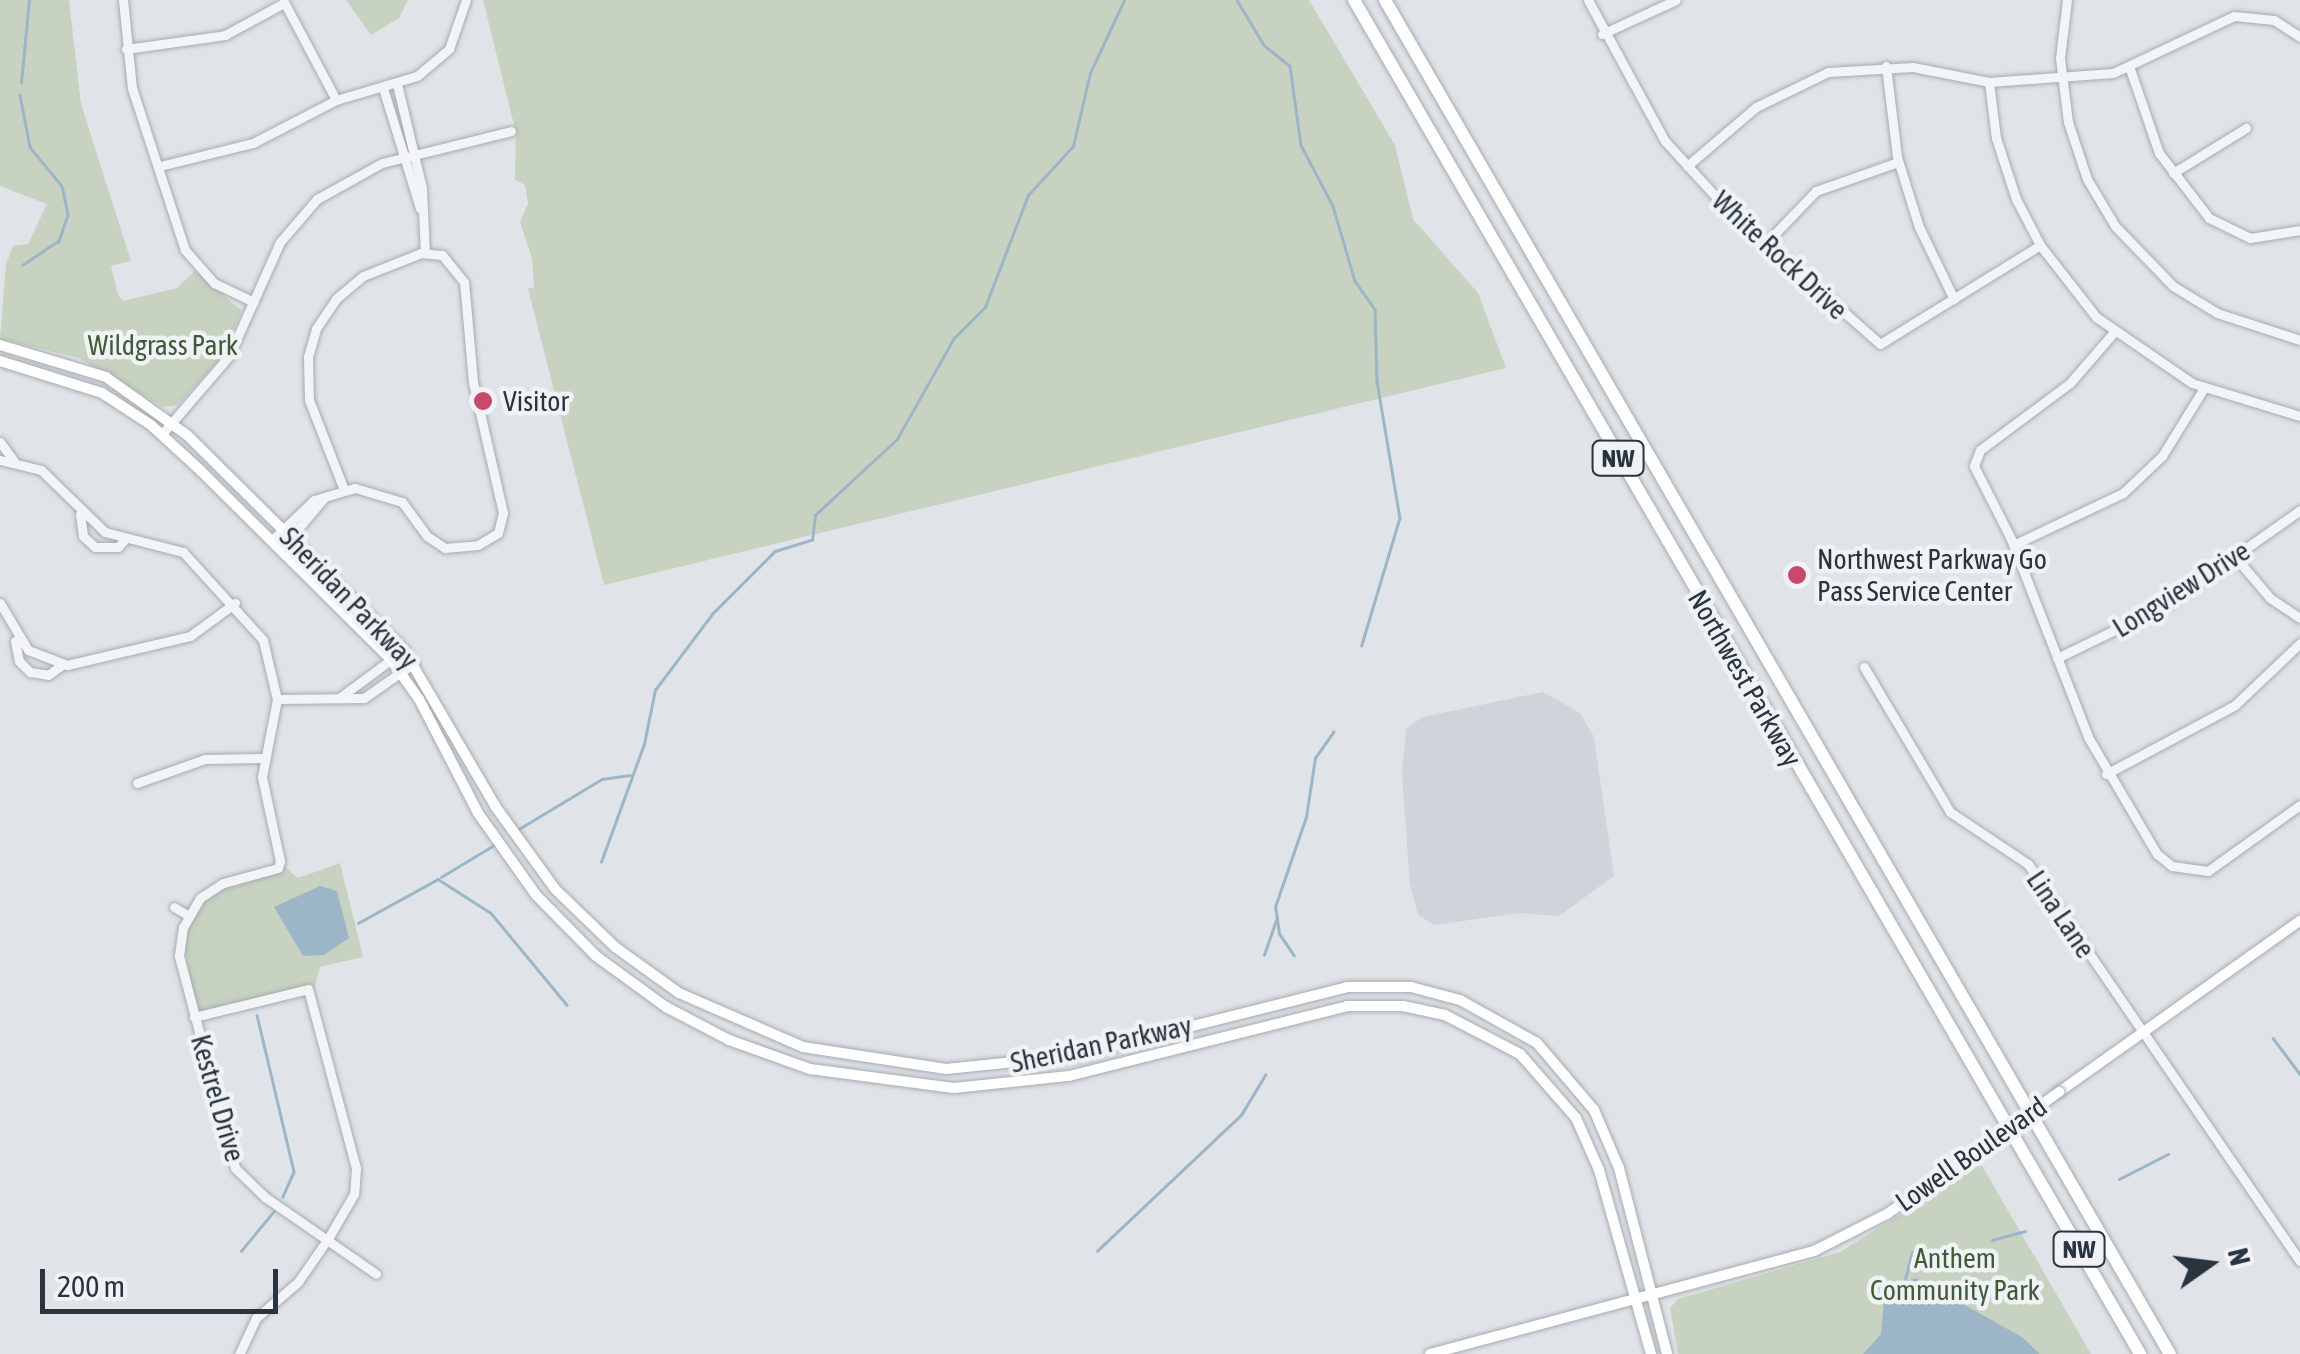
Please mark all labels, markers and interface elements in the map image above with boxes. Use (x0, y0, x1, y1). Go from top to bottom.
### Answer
street label: White Rock Drive (1705, 184, 1855, 326)
park label: Wildgrass Park (88, 328, 238, 362)
place label: Visitor (503, 384, 569, 418)
marker: Visitor (472, 390, 494, 412)
road number: NW (1590, 438, 1646, 478)
street label: Sheridan Parkway (273, 520, 425, 676)
street label: Longview Drive (2106, 534, 2256, 644)
place label: Northwest Parkway Go Pass Service Center (1817, 542, 2047, 608)
marker: Northwest Parkway Go Pass Service Center (1786, 564, 1808, 586)
street label: Northwest Parkway (1681, 584, 1809, 772)
street label: Lina Lane (2020, 864, 2102, 964)
street label: Sheridan Parkway (1007, 1008, 1195, 1080)
street label: Kestrel Drive (184, 1031, 252, 1165)
street label: Lowell Boulevard (1889, 1090, 2053, 1218)
north arrow (2160, 1214, 2260, 1314)
road number: NW (2052, 1229, 2106, 1269)
park label: Anthem Community Park (1870, 1241, 2040, 1307)
text: N (2222, 1245, 2257, 1269)
scale bar (45, 1249, 282, 1311)
text: 200 m (57, 1269, 125, 1303)

